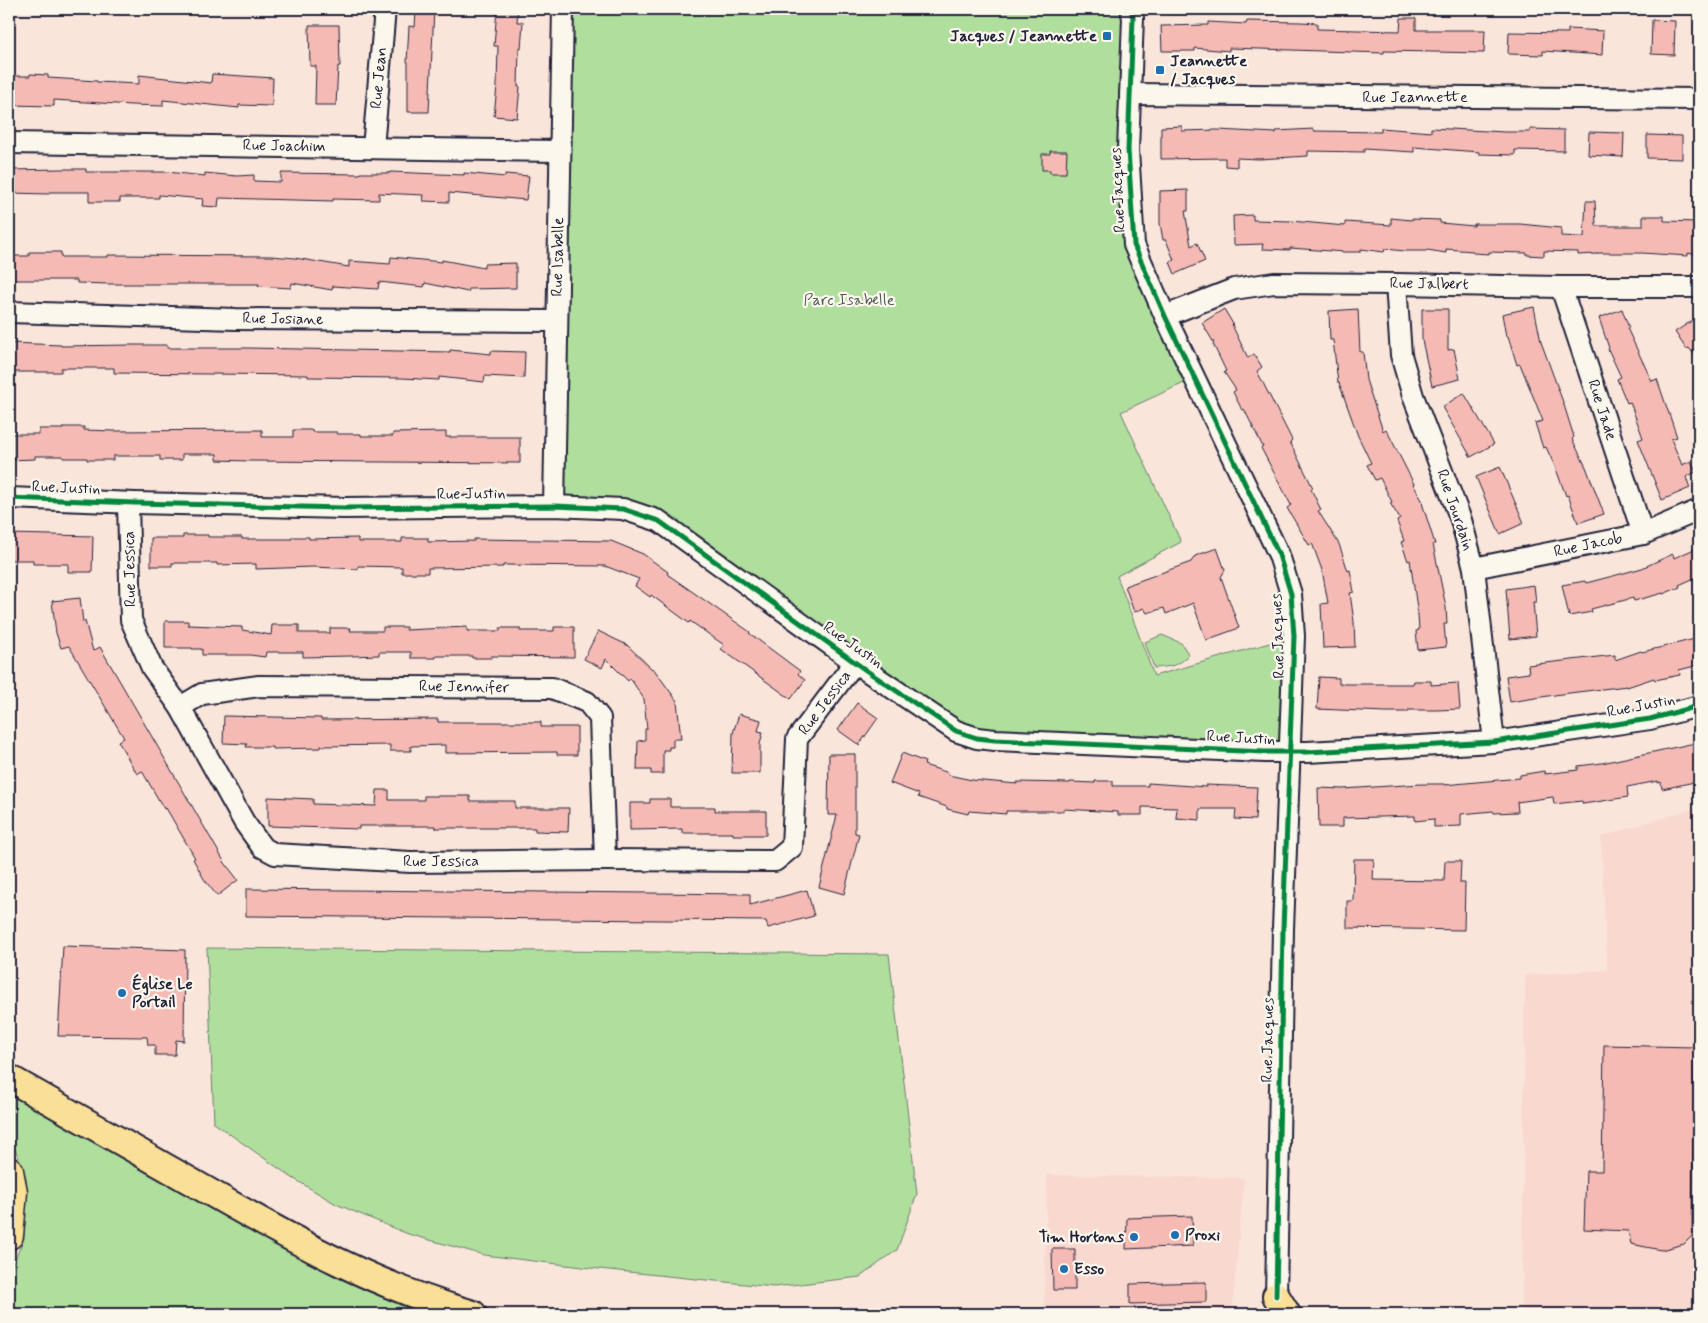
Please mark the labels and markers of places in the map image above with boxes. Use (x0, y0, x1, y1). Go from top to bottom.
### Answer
place label: Jacques / Jeannette (950, 26, 1097, 47)
marker: Jacques / Jeannette (1101, 30, 1113, 42)
place label: Jeannette / Jacques (1170, 51, 1247, 90)
marker: Jeannette / Jacques (1154, 64, 1166, 76)
place label: Église Le Portail (132, 973, 193, 1013)
marker: Église Le Portail (116, 987, 128, 999)
place label: Proxi (1185, 1225, 1220, 1246)
place label: Tim Hortons (1039, 1227, 1125, 1248)
marker: Proxi (1169, 1229, 1181, 1241)
marker: Tim Hortons (1128, 1231, 1140, 1243)
place label: Esso (1074, 1259, 1105, 1280)
marker: Esso (1058, 1263, 1070, 1275)

